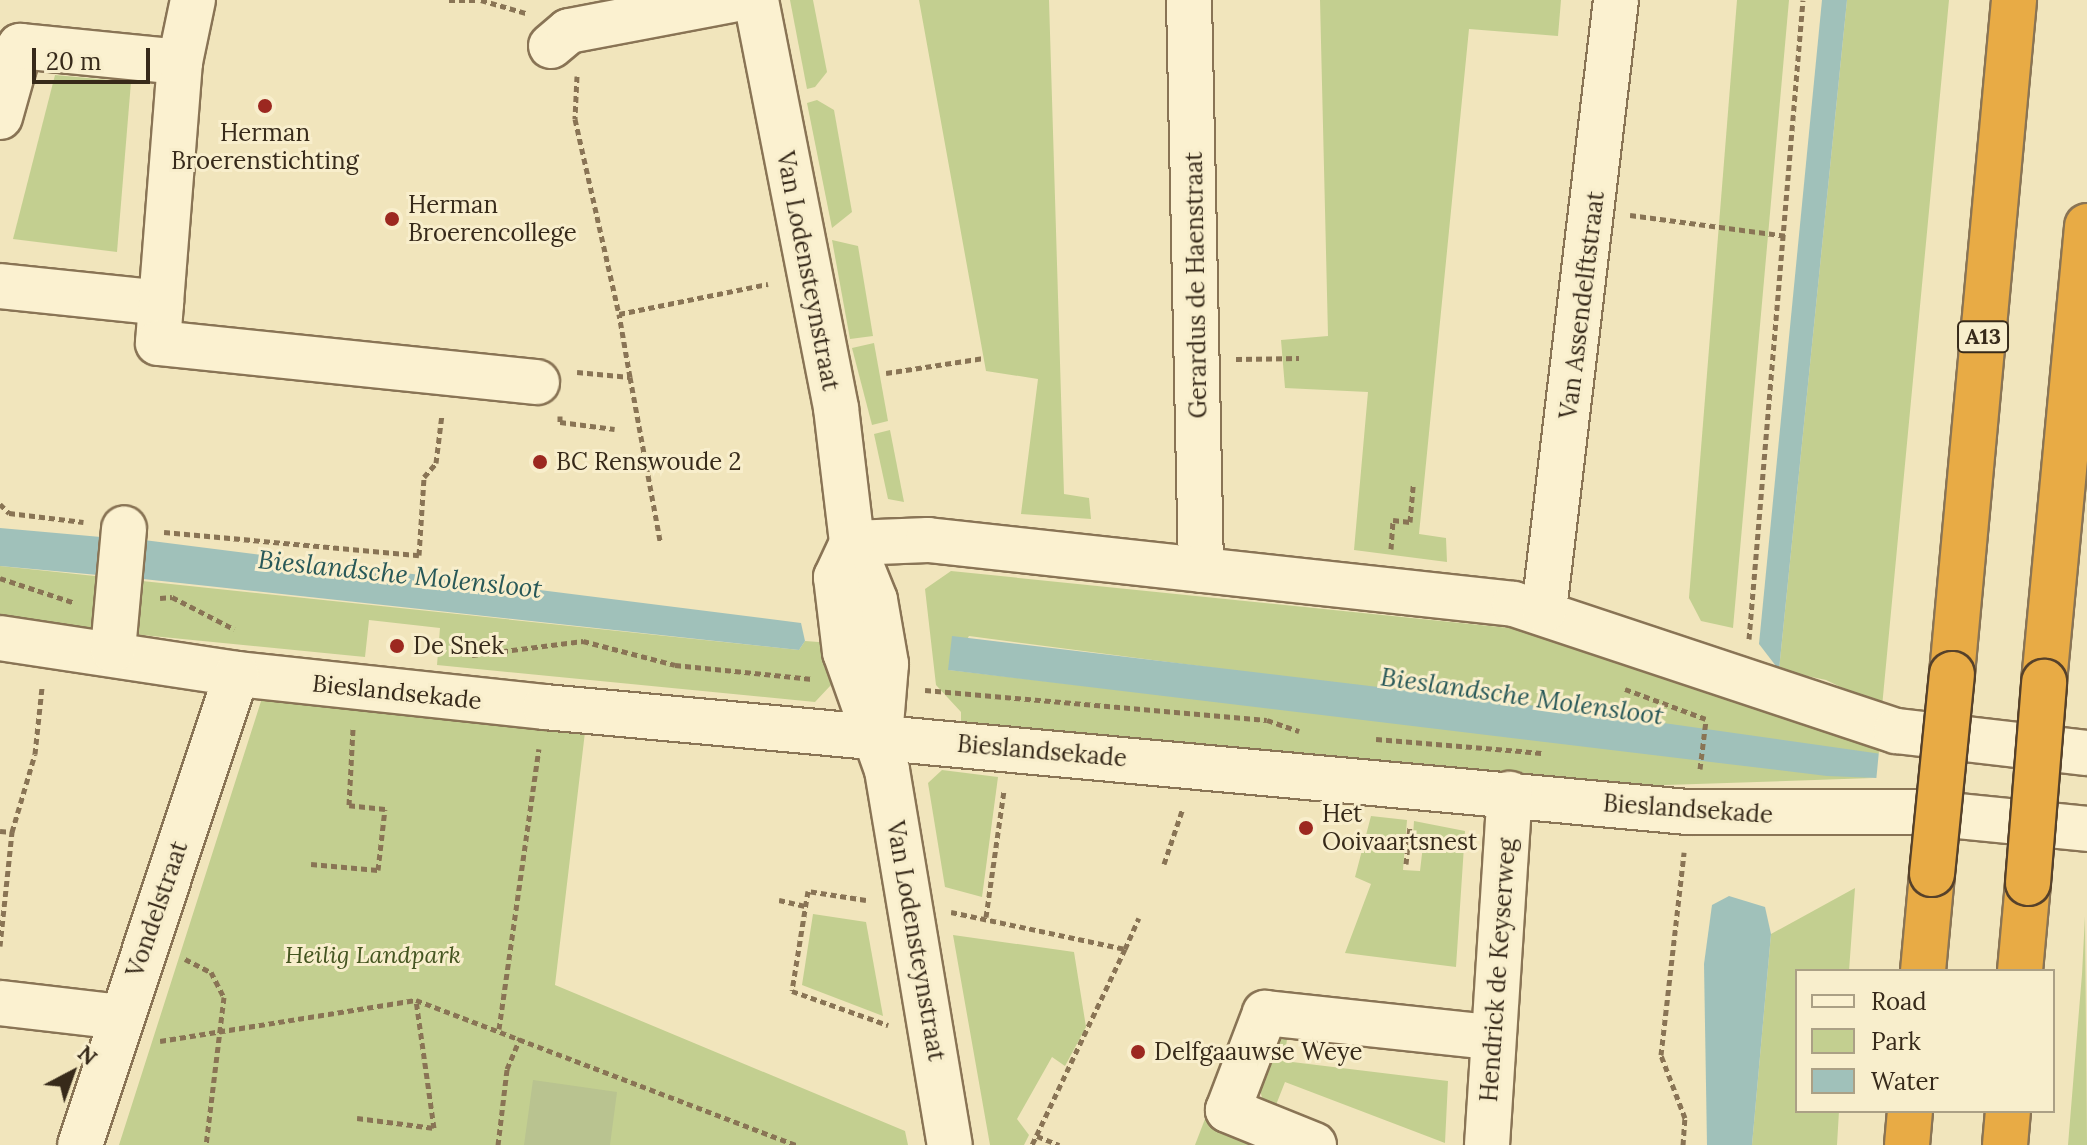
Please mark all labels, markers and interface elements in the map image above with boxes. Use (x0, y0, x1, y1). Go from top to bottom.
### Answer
scale bar (36, 32, 154, 82)
text: 20 m (46, 46, 102, 77)
marker: Herman Broerenstichting (256, 97, 274, 115)
place label: Herman Broerenstichting (171, 119, 359, 175)
street label: Van Lodensteynstraat (771, 149, 845, 393)
street label: Gerardus de Haenstraat (1179, 151, 1213, 419)
street label: Van Assendelftstraat (1554, 189, 1610, 421)
place label: Herman Broerencollege (408, 191, 577, 247)
marker: Herman Broerencollege (383, 210, 401, 228)
road number: A13 (1957, 319, 2009, 355)
place label: BC Renswoude 2 (556, 448, 741, 476)
marker: BC Renswoude 2 (531, 453, 549, 471)
water label: Bieslandsche Molensloot (256, 544, 544, 604)
place label: De Snek (413, 632, 504, 660)
marker: De Snek (388, 637, 406, 655)
water label: Bieslandsche Molensloot (1379, 661, 1665, 731)
street label: Bieslandsekade (311, 669, 483, 715)
street label: Bieslandsekade (956, 729, 1128, 773)
street label: Bieslandsekade (1602, 789, 1774, 829)
place label: Het Ooivaartsnest (1322, 800, 1477, 856)
street label: Van Lodensteynstraat (881, 819, 951, 1063)
marker: Het Ooivaartsnest (1297, 819, 1315, 837)
street label: Vondelstraat (120, 837, 194, 981)
street label: Hendrick de Keyserweg (1474, 837, 1522, 1103)
park label: Heilig Landpark (285, 941, 461, 969)
legend (1795, 969, 2055, 1113)
text: Road (1871, 986, 1927, 1017)
text: Park (1871, 1026, 1921, 1057)
north arrow (32, 1033, 112, 1113)
place label: Delfgaauwse Weye (1154, 1038, 1362, 1066)
text: N (72, 1039, 103, 1071)
marker: Delfgaauwse Weye (1129, 1043, 1147, 1061)
text: Water (1871, 1066, 1939, 1097)

